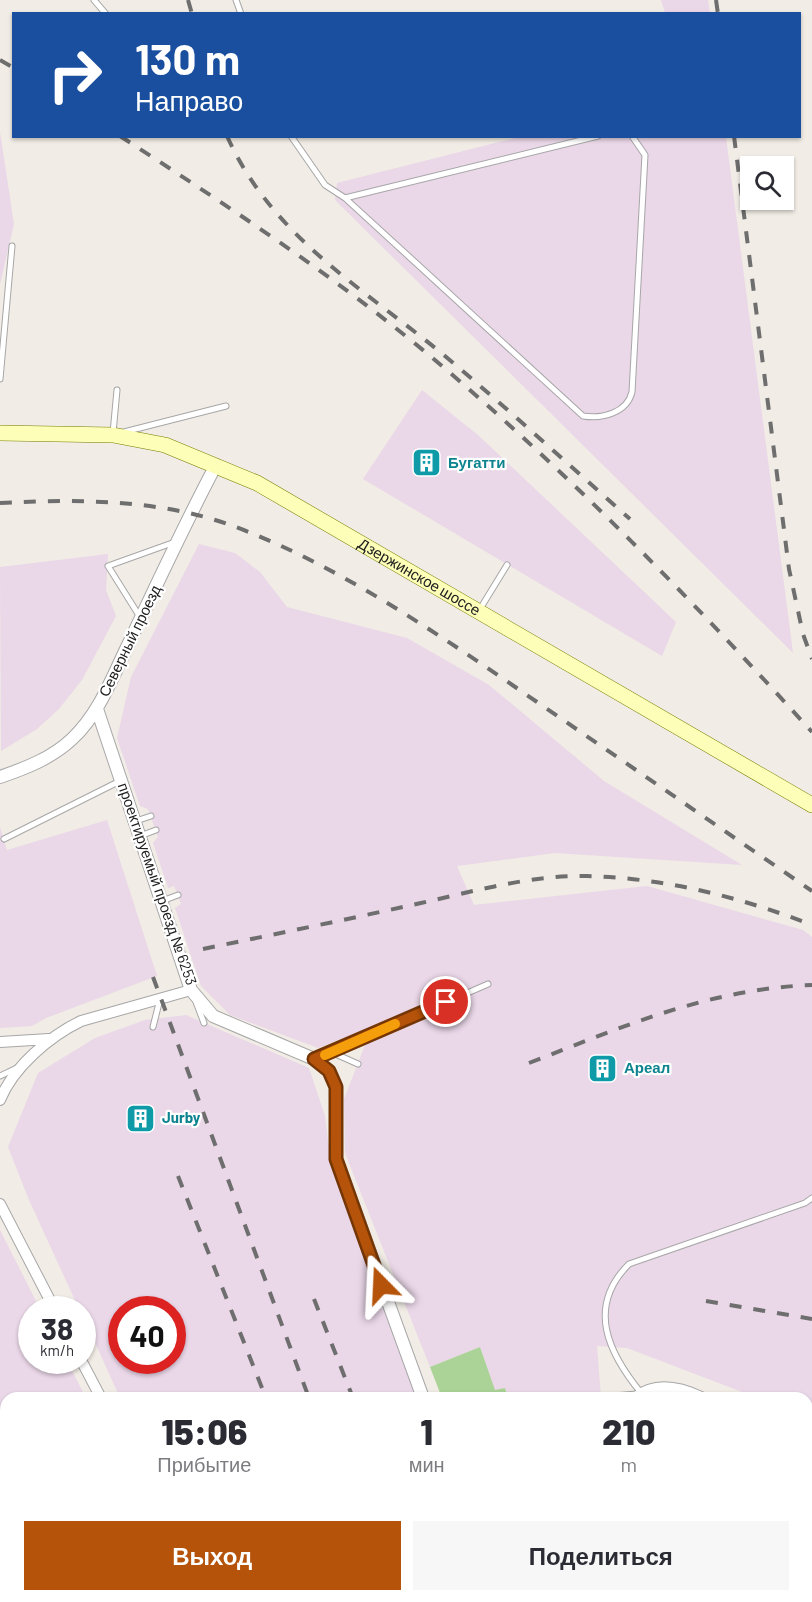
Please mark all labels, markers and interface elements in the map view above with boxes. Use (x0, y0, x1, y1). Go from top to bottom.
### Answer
text: 130 m (135, 33, 240, 83)
icon: right (36, 36, 114, 114)
text: Направо (135, 84, 243, 116)
map controls (740, 156, 794, 210)
button: search (740, 156, 794, 210)
building icon: Бугатти (411, 447, 443, 479)
place label: Бугатти (448, 453, 505, 471)
street label: Дзержинское шоссе (355, 534, 484, 619)
street label: Северный проезд (94, 581, 164, 699)
street label: проектируемый проезд № 6253 (115, 780, 201, 987)
pin (420, 976, 471, 1027)
icon: arrive (429, 985, 462, 1018)
building icon: Ареал (587, 1052, 619, 1084)
place label: Ареал (624, 1058, 670, 1076)
building icon: Jurby (125, 1102, 157, 1134)
place label: Jurby (162, 1108, 201, 1126)
position arrow (349, 1253, 413, 1317)
speed limit sign: 40 (108, 1296, 186, 1374)
text: 38 (41, 1310, 73, 1346)
text: km/h (40, 1341, 74, 1359)
text: 15:06 (161, 1409, 247, 1452)
text: 1 (420, 1409, 433, 1452)
text: 210 (602, 1409, 656, 1452)
text: Прибытие (157, 1452, 251, 1476)
text: мин (409, 1452, 445, 1476)
text: m (621, 1452, 637, 1476)
button: Выход (24, 1521, 401, 1590)
button: Поделиться (413, 1521, 789, 1590)

